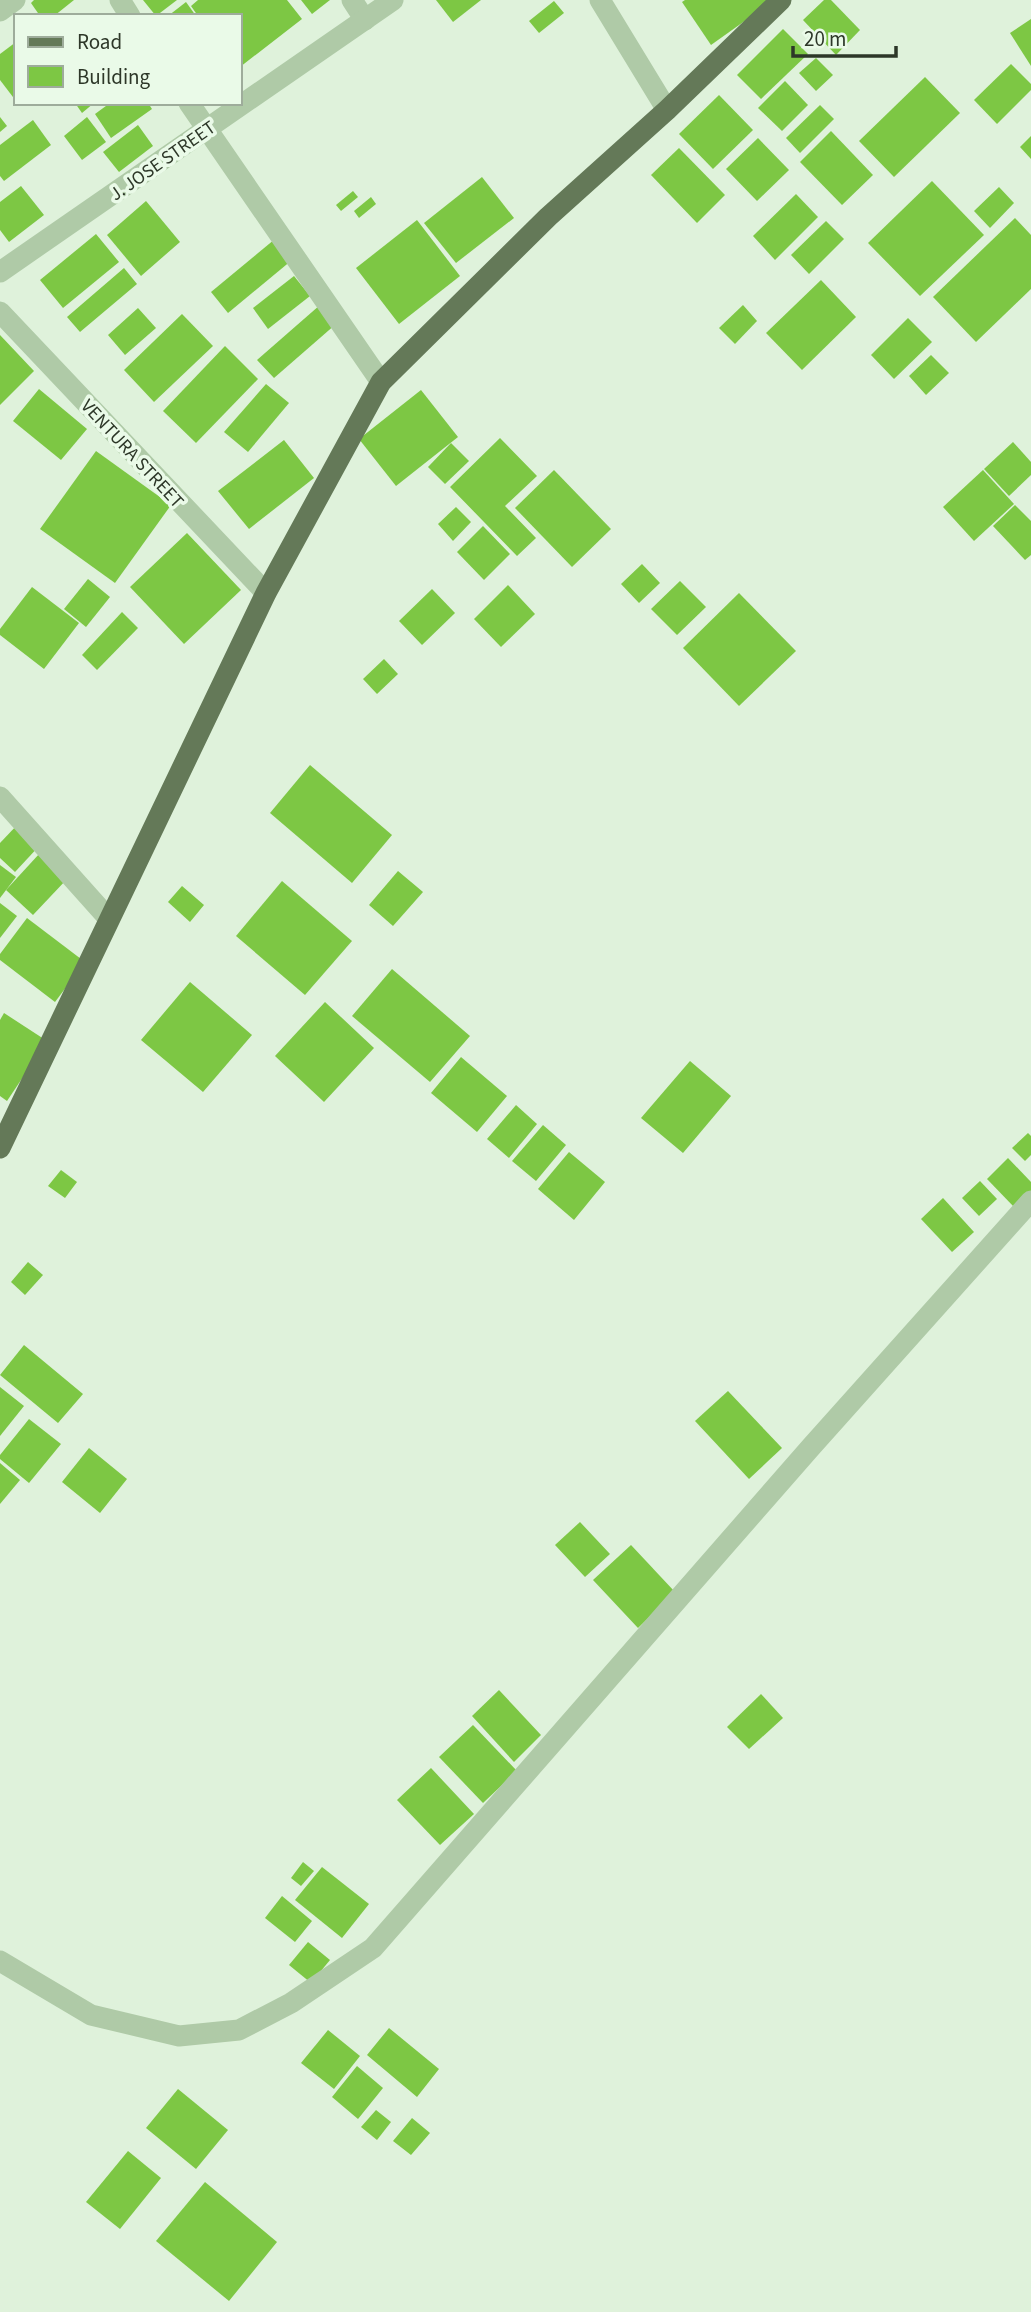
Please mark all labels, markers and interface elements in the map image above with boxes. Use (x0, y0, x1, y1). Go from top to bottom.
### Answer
legend (14, 14, 242, 105)
scale bar (793, 14, 896, 58)
text: 20 m (804, 24, 846, 54)
text: Road (77, 27, 122, 57)
text: Building (77, 62, 151, 92)
street label: J. JOSE STREET (104, 115, 221, 208)
street label: VENTURA STREET (74, 393, 190, 515)

